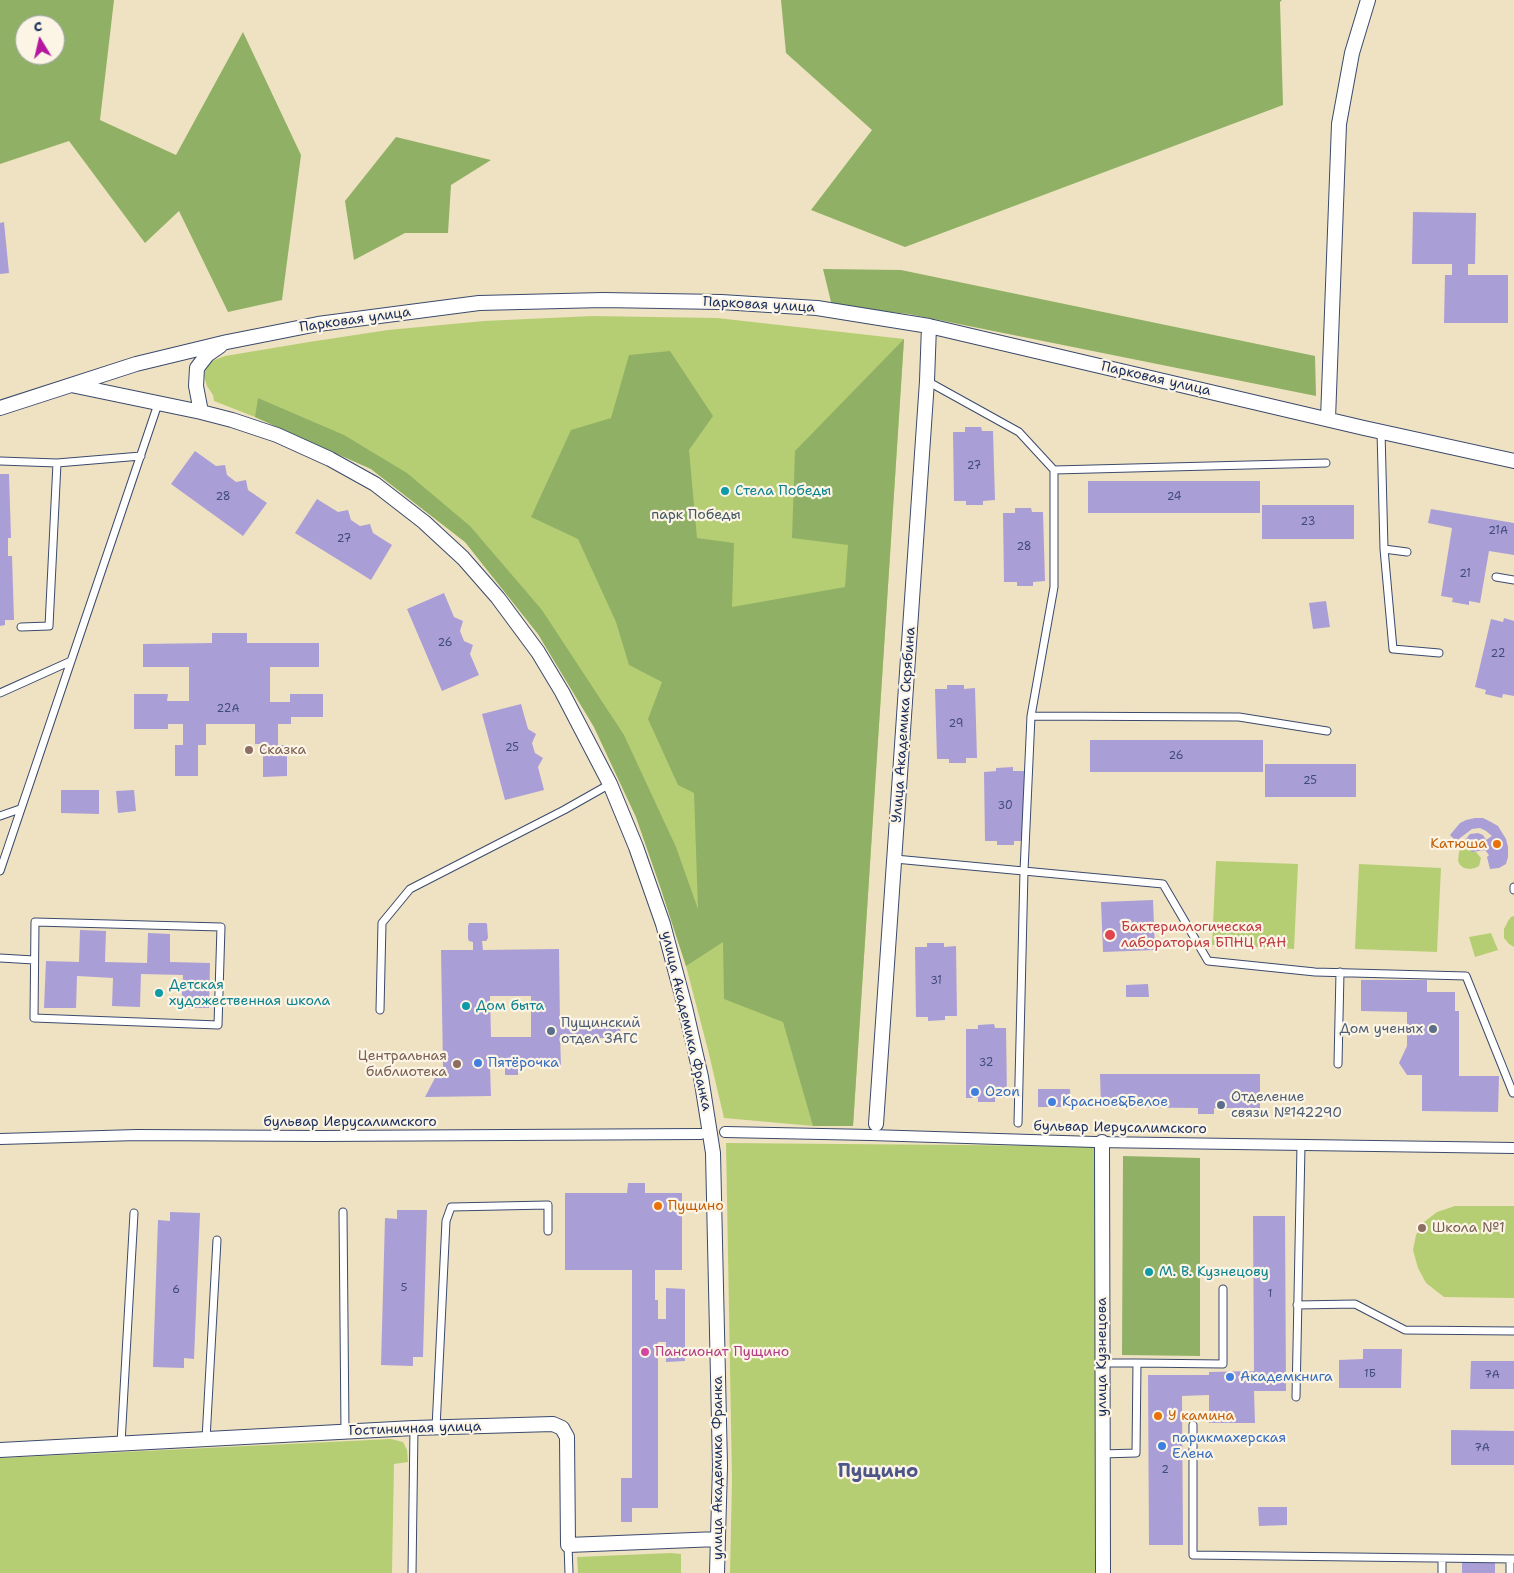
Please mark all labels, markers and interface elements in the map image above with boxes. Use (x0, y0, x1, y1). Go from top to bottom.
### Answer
north arrow (15, 15, 65, 65)
text: С (32, 17, 43, 36)
street label: Парковая улица (703, 294, 815, 316)
street label: Парковая улица (298, 304, 412, 336)
street label: Парковая улица (1099, 358, 1213, 400)
house number: 27 (967, 459, 981, 473)
place label: Стела Победы (735, 483, 831, 499)
marker: Стела Победы (719, 485, 731, 497)
house number: 28 (215, 490, 231, 504)
house number: 24 (1167, 490, 1181, 504)
park label: парк Победы (651, 507, 741, 523)
house number: 23 (1301, 515, 1315, 529)
house number: 21А (1488, 524, 1508, 538)
house number: 27 (337, 532, 351, 546)
house number: 28 (1016, 540, 1032, 554)
house number: 21 (1459, 567, 1471, 581)
street label: Улица Академика Скрябина (889, 626, 919, 824)
house number: 26 (438, 636, 452, 650)
house number: 22 (1491, 647, 1505, 661)
house number: 22А (217, 702, 239, 716)
house number: 29 (949, 717, 963, 731)
house number: 25 (505, 741, 519, 755)
place label: Сказка (259, 742, 306, 758)
marker: Сказка (243, 744, 255, 756)
house number: 26 (1169, 749, 1183, 763)
house number: 25 (1303, 774, 1317, 788)
house number: 30 (997, 799, 1013, 813)
place label: Катюша (1430, 836, 1487, 852)
marker: Катюша (1491, 838, 1503, 850)
place label: Бактериологическая лаборатория БПНЦ РАН (1121, 919, 1286, 952)
marker: Бактериологическая лаборатория БПНЦ РАН (1103, 928, 1117, 942)
street label: улица Академика Франка (657, 930, 715, 1112)
house number: 31 (930, 974, 942, 988)
place label: Детская художественная школа (169, 977, 330, 1010)
marker: Детская художественная школа (153, 987, 165, 999)
place label: Дом быта (476, 998, 544, 1014)
marker: Дом быта (460, 1000, 472, 1012)
place label: Пущинский отдел ЗАГС (561, 1015, 640, 1048)
place label: Дом ученых (1339, 1021, 1423, 1037)
marker: Дом ученых (1427, 1023, 1439, 1035)
marker: Пущинский отдел ЗАГС (545, 1025, 557, 1037)
place label: Центральная библиотека (358, 1048, 447, 1080)
place label: Пятёрочка (488, 1055, 559, 1071)
house number: 32 (979, 1056, 993, 1070)
marker: Пятёрочка (472, 1057, 484, 1069)
marker: Центральная библиотека (451, 1058, 463, 1070)
place label: Ozon (985, 1084, 1020, 1100)
marker: Ozon (969, 1086, 981, 1098)
place label: Отделение связи №142290 (1231, 1089, 1342, 1122)
place label: Красное&Белое (1062, 1094, 1168, 1110)
marker: Красное&Белое (1046, 1096, 1058, 1108)
marker: Отделение связи №142290 (1215, 1099, 1227, 1111)
street label: бульвар Иерусалимского (263, 1114, 437, 1130)
street label: бульвар Иерусалимского (1033, 1118, 1207, 1138)
place label: Пущино (668, 1198, 724, 1214)
marker: Пущино (652, 1200, 664, 1212)
place label: Школа №1 (1432, 1220, 1505, 1236)
marker: Школа №1 (1416, 1222, 1428, 1234)
place label: М. В. Кузнецову (1159, 1264, 1269, 1280)
marker: М. В. Кузнецову (1143, 1266, 1155, 1278)
house number: 5 (401, 1281, 407, 1295)
house number: 6 (172, 1283, 180, 1297)
house number: 1 (1268, 1287, 1272, 1301)
street label: улица Кузнецова (1094, 1297, 1110, 1417)
place label: Пансионат Пущино (655, 1344, 789, 1360)
marker: Пансионат Пущино (639, 1346, 651, 1358)
house number: 1Б (1364, 1367, 1376, 1381)
house number: 7А (1484, 1368, 1500, 1382)
place label: Академкнига (1240, 1369, 1333, 1385)
marker: Академкнига (1224, 1371, 1236, 1383)
street label: улица Академика Франка (710, 1376, 726, 1560)
place label: У камина (1168, 1408, 1234, 1424)
marker: У камина (1152, 1410, 1164, 1422)
street label: Гостиничная улица (348, 1418, 482, 1440)
place label: парикмахерская Елена (1172, 1430, 1286, 1462)
marker: парикмахерская Елена (1156, 1440, 1168, 1452)
house number: 7А (1474, 1441, 1490, 1455)
district label: Пущино (838, 1461, 918, 1483)
house number: 2 (1161, 1463, 1169, 1477)

